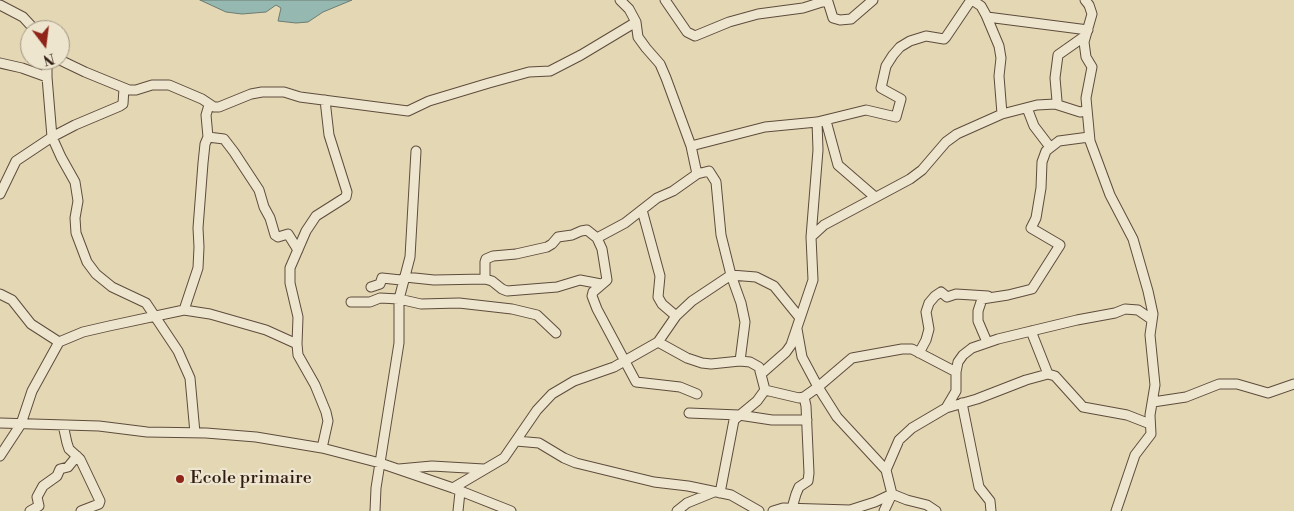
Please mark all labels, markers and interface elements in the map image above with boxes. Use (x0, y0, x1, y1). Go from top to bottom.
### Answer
north arrow (20, 20, 70, 70)
text: N (41, 48, 56, 69)
place label: Ecole primaire (190, 468, 312, 490)
marker: Ecole primaire (174, 473, 186, 485)

